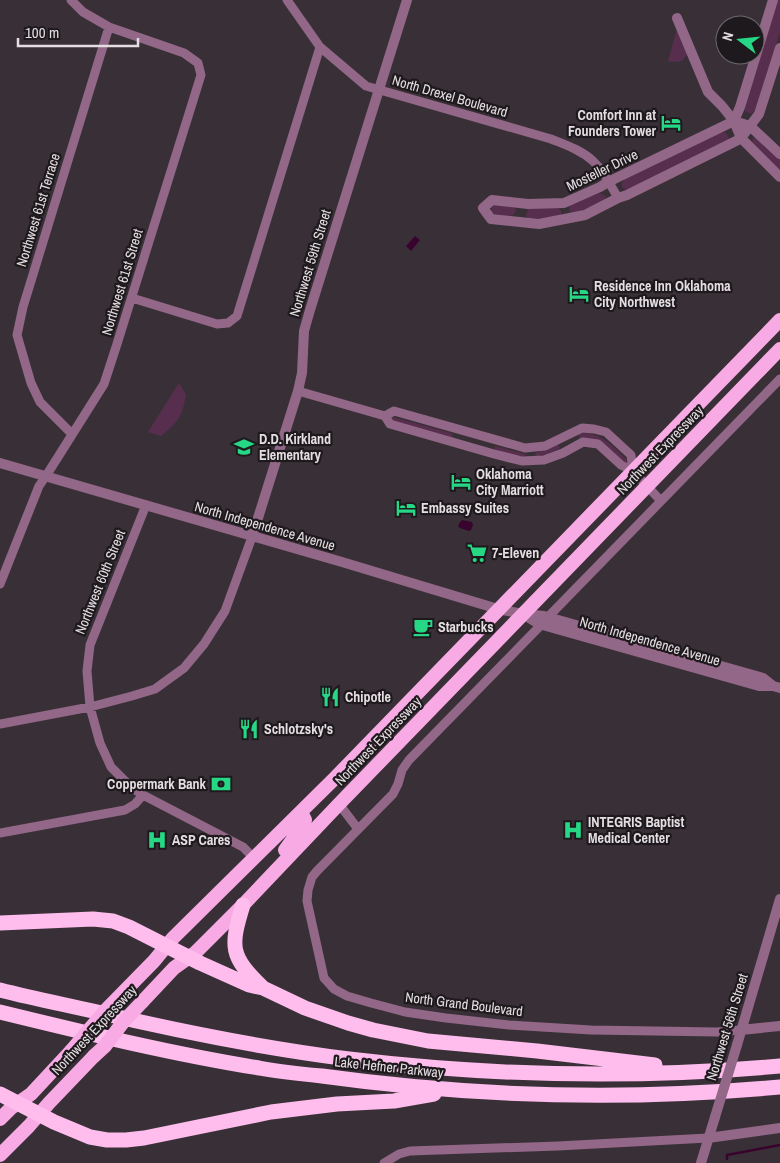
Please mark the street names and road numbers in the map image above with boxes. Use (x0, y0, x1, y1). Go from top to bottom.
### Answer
street label: North Drexel Boulevard (390, 71, 510, 121)
street label: Mosteller Drive (563, 145, 641, 195)
street label: Northwest 61st Terrace (12, 151, 64, 269)
street label: Northwest 59th Street (285, 207, 335, 319)
street label: Northwest 61st Street (97, 227, 147, 337)
street label: Northwest Expressway (613, 402, 707, 498)
street label: North Independence Avenue (193, 497, 337, 555)
street label: Northwest 60th Street (71, 527, 129, 637)
street label: North Independence Avenue (578, 612, 722, 670)
street label: Northwest Expressway (331, 693, 425, 789)
street label: Northwest 56th Street (702, 971, 752, 1083)
street label: Northwest Expressway (48, 981, 141, 1079)
street label: North Grand Boulevard (404, 988, 524, 1020)
street label: Lake Hefner Parkway (333, 1052, 445, 1082)

